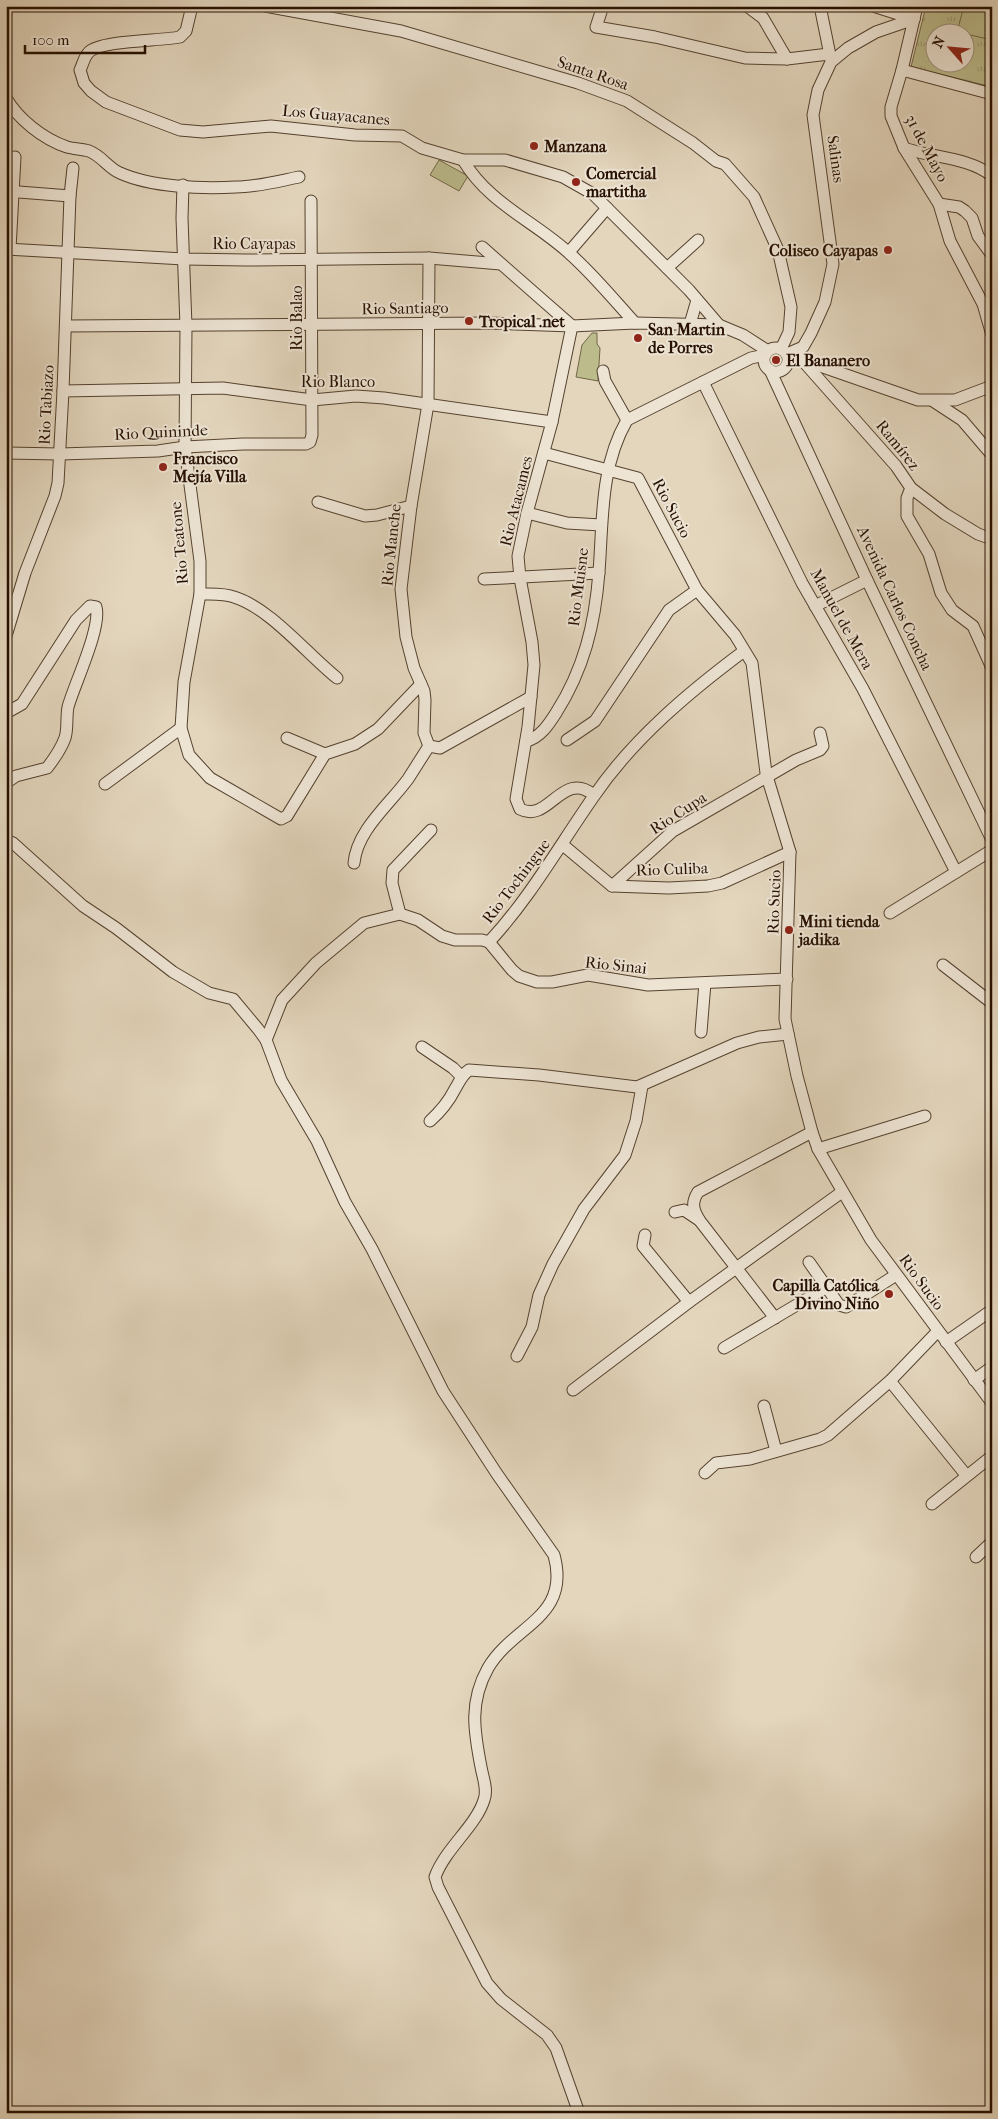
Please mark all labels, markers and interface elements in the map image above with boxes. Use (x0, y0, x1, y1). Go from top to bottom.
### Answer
scale bar (25, 22, 145, 54)
north arrow (926, 22, 976, 72)
text: 100 m (32, 31, 70, 49)
text: N (929, 33, 949, 51)
street label: Santa Rosa (555, 52, 632, 94)
street label: Los Guayacanes (281, 101, 391, 129)
street label: 31 de Mayo (901, 111, 953, 185)
street label: Salinas (823, 134, 849, 184)
place label: Manzana (543, 137, 607, 156)
marker: Manzana (528, 140, 540, 152)
place label: Comercial martitha (585, 164, 657, 201)
marker: Comercial martitha (570, 176, 582, 188)
street label: Rio Cayapas (212, 234, 296, 253)
place label: Coliseo Cayapas (769, 241, 878, 261)
marker: Coliseo Cayapas (882, 244, 894, 256)
street label: Rio Balao (287, 285, 306, 351)
street label: Rio Santiago (361, 298, 449, 318)
place label: Tropical .net (478, 312, 565, 332)
marker: Tropical .net (463, 315, 475, 327)
place label: San Martin de Porres (648, 320, 726, 357)
marker: San Martin de Porres (632, 332, 644, 344)
place label: El Bananero (786, 351, 870, 370)
marker: El Bananero (770, 354, 782, 366)
street label: Rio Tabiazo (34, 364, 58, 446)
street label: Rio Blanco (301, 372, 375, 391)
street label: Ramírez (872, 416, 924, 474)
street label: Rio Quininde (114, 420, 208, 444)
place label: Francisco Mejía Villa (172, 449, 247, 486)
street label: Rio Atacames (496, 454, 536, 548)
marker: Francisco Mejía Villa (157, 461, 169, 473)
street label: Rio Sucio (648, 475, 696, 541)
street label: Rio Teatone (166, 501, 192, 585)
street label: Rio Manche (377, 503, 405, 587)
street label: Avenida Carlos Concha (853, 522, 937, 674)
street label: Rio Muisne (564, 547, 592, 627)
street label: Manuel de Mera (806, 565, 878, 673)
street label: Rio Cupa (646, 787, 710, 838)
street label: Rio Tochingue (478, 835, 554, 927)
street label: Rio Culiba (635, 858, 709, 880)
street label: Rio Sucio (763, 869, 785, 935)
place label: Mini tienda jadika (797, 912, 880, 949)
marker: Mini tienda jadika (783, 924, 795, 936)
street label: Rio Sinai (584, 952, 648, 978)
street label: Rio Sucio (895, 1250, 949, 1314)
place label: Capilla Católica Divino Niño (772, 1276, 880, 1313)
marker: Capilla Católica Divino Niño (883, 1288, 895, 1300)

